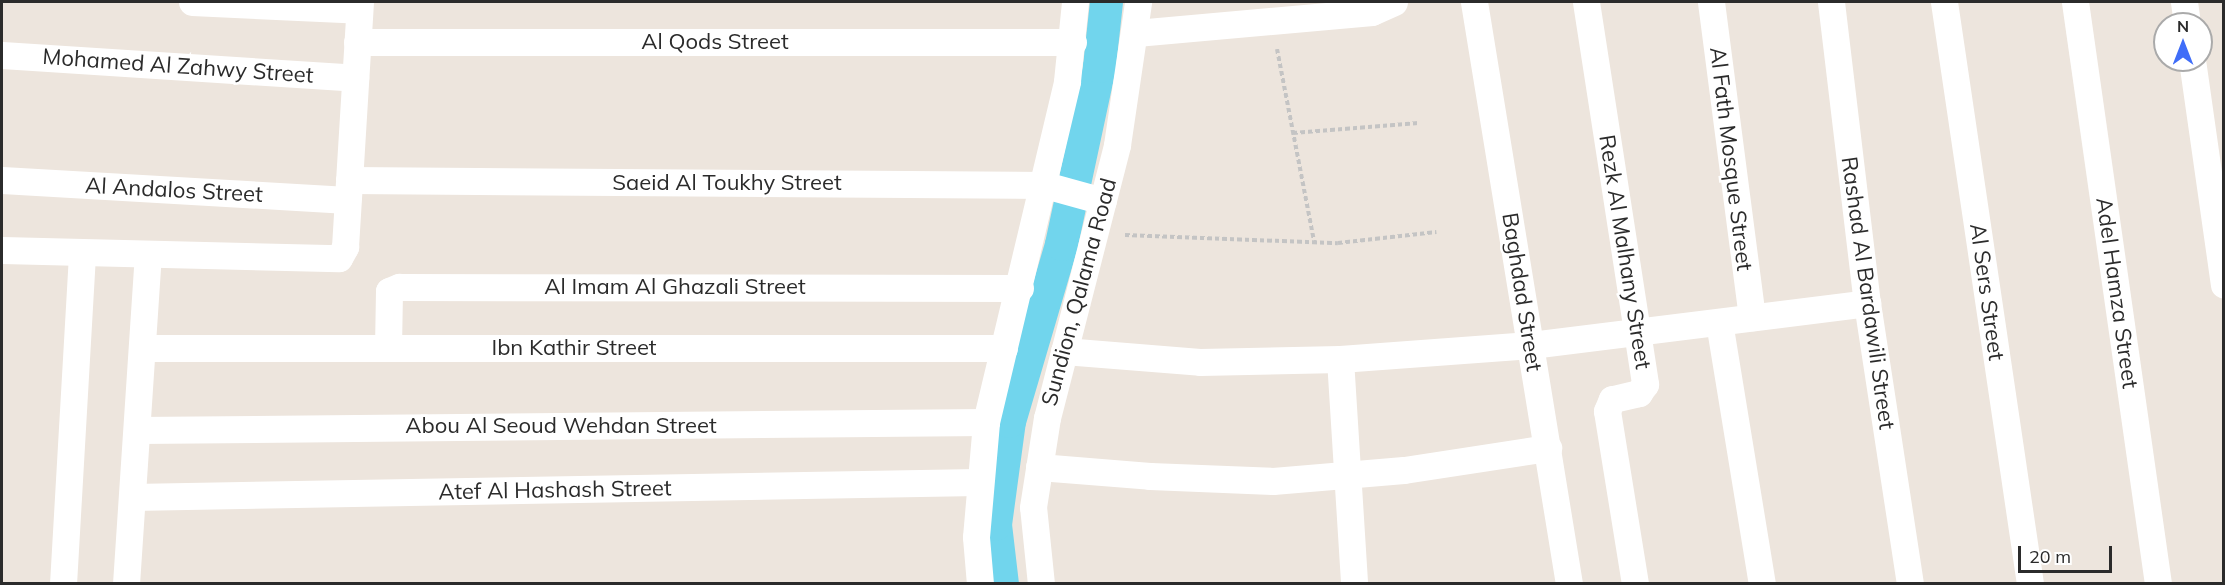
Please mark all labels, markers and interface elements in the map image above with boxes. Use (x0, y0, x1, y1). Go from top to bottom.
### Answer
north arrow (2153, 12, 2213, 72)
text: N (2177, 16, 2189, 36)
street label: Al Qods Street (641, 29, 789, 55)
street label: Mohamed Al Zahwy Street (42, 43, 314, 89)
street label: Al Fath Mosque Street (1704, 46, 1758, 272)
street label: Rezk Al Malhany Street (1593, 133, 1657, 371)
street label: Rashad Al Bardawili Street (1836, 155, 1900, 431)
street label: Saeid Al Toukhy Street (612, 170, 842, 196)
street label: Al Andalos Street (84, 172, 264, 208)
street label: Sundion, Qalama Road (1036, 175, 1122, 409)
street label: Adel Hamza Street (2091, 196, 2143, 390)
street label: Baghdad Street (1496, 211, 1548, 373)
street label: Al Sers Street (1964, 222, 2010, 362)
street label: Al Imam Al Ghazali Street (544, 274, 806, 300)
street label: Ibn Kathir Street (491, 335, 657, 361)
street label: Abou Al Seoud Wehdan Street (405, 413, 717, 439)
street label: Atef Al Hashash Street (438, 475, 672, 505)
scale bar (2021, 534, 2116, 572)
text: 20 m (2029, 545, 2071, 568)

